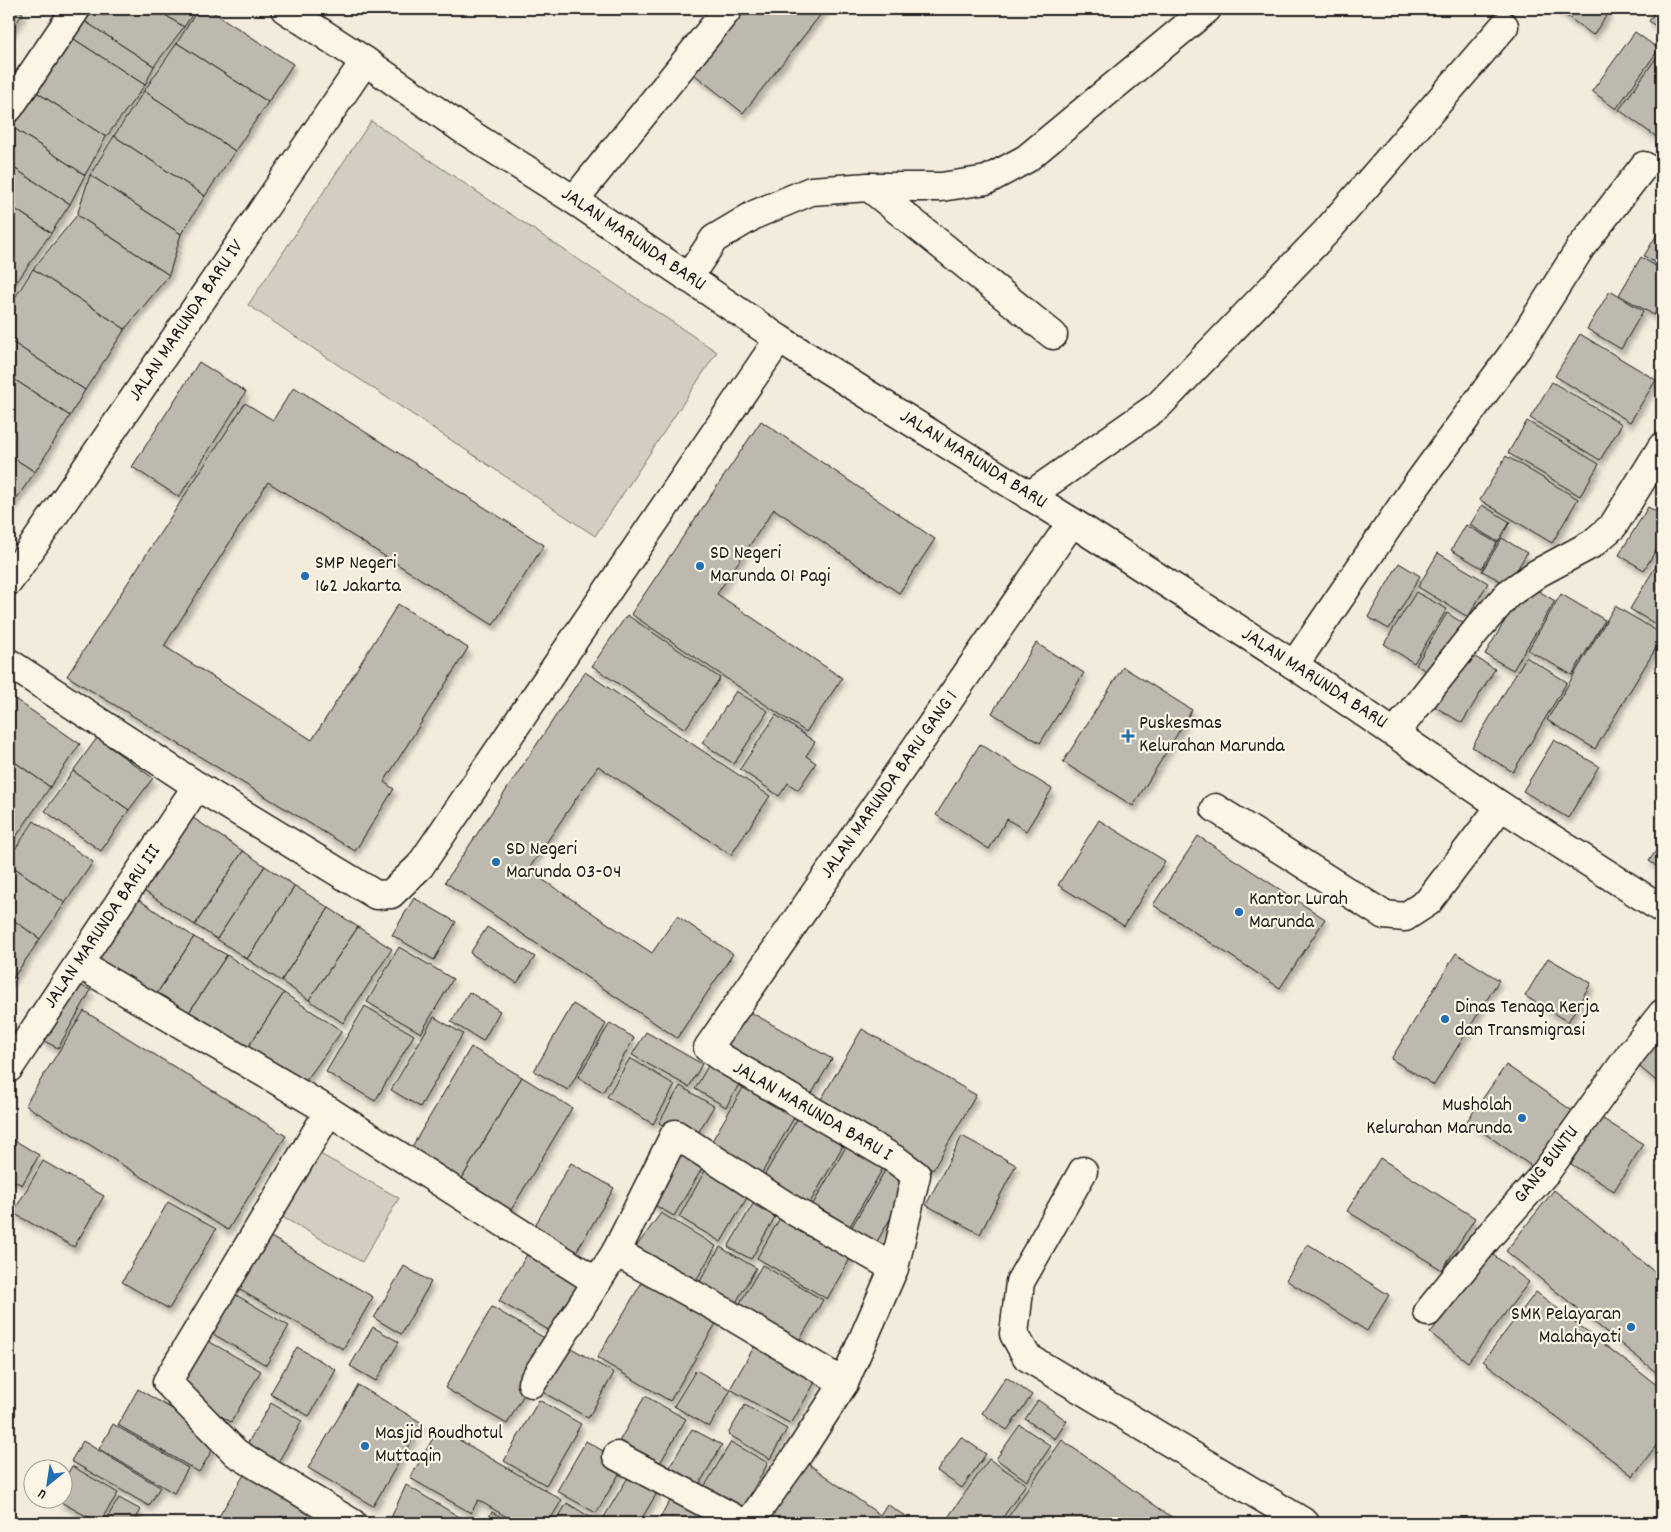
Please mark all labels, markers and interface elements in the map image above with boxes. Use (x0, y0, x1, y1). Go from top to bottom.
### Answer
street label: JALAN MARUNDA BARU (555, 181, 711, 299)
street label: JALAN MARUNDA BARU IV (122, 234, 252, 407)
street label: JALAN MARUNDA BARU (894, 403, 1052, 517)
place label: SD Negeri Marunda 01 Pagi (710, 540, 831, 591)
place label: SMP Negeri 162 Jakarta (315, 550, 402, 601)
marker: SD Negeri Marunda 01 Pagi (694, 560, 706, 572)
marker: SMP Negeri 162 Jakarta (299, 570, 311, 582)
street label: JALAN MARUNDA BARU (1235, 621, 1393, 737)
street label: JALAN MARUNDA BARU GANG 1 (814, 685, 966, 885)
place label: Puskesmas Kelurahan Marunda (1139, 710, 1285, 761)
marker: Puskesmas Kelurahan Marunda (1121, 729, 1135, 743)
place label: SD Negeri Marunda 03-04 (506, 836, 622, 887)
street label: JALAN MARUNDA BARU III (38, 839, 168, 1015)
marker: SD Negeri Marunda 03-04 (490, 856, 502, 868)
place label: Kantor Lurah Marunda (1249, 886, 1348, 937)
marker: Kantor Lurah Marunda (1233, 906, 1245, 918)
place label: Dinas Tenaga Kerja dan Transmigrasi (1455, 994, 1599, 1045)
marker: Dinas Tenaga Kerja dan Transmigrasi (1439, 1013, 1451, 1025)
street label: JALAN MARUNDA BARU I (727, 1055, 897, 1169)
place label: Musholah Kelurahan Marunda (1366, 1092, 1513, 1143)
marker: Musholah Kelurahan Marunda (1516, 1112, 1528, 1124)
street label: GANG BUNTU (1508, 1120, 1586, 1210)
place label: SMK Pelayaran Malahayati (1511, 1301, 1621, 1352)
marker: SMK Pelayaran Malahayati (1625, 1321, 1637, 1333)
place label: Masjid Roudhotul Muttaqin (375, 1420, 503, 1471)
marker: Masjid Roudhotul Muttaqin (359, 1440, 371, 1452)
north arrow (22, 1460, 72, 1510)
text: U (34, 1483, 50, 1504)

